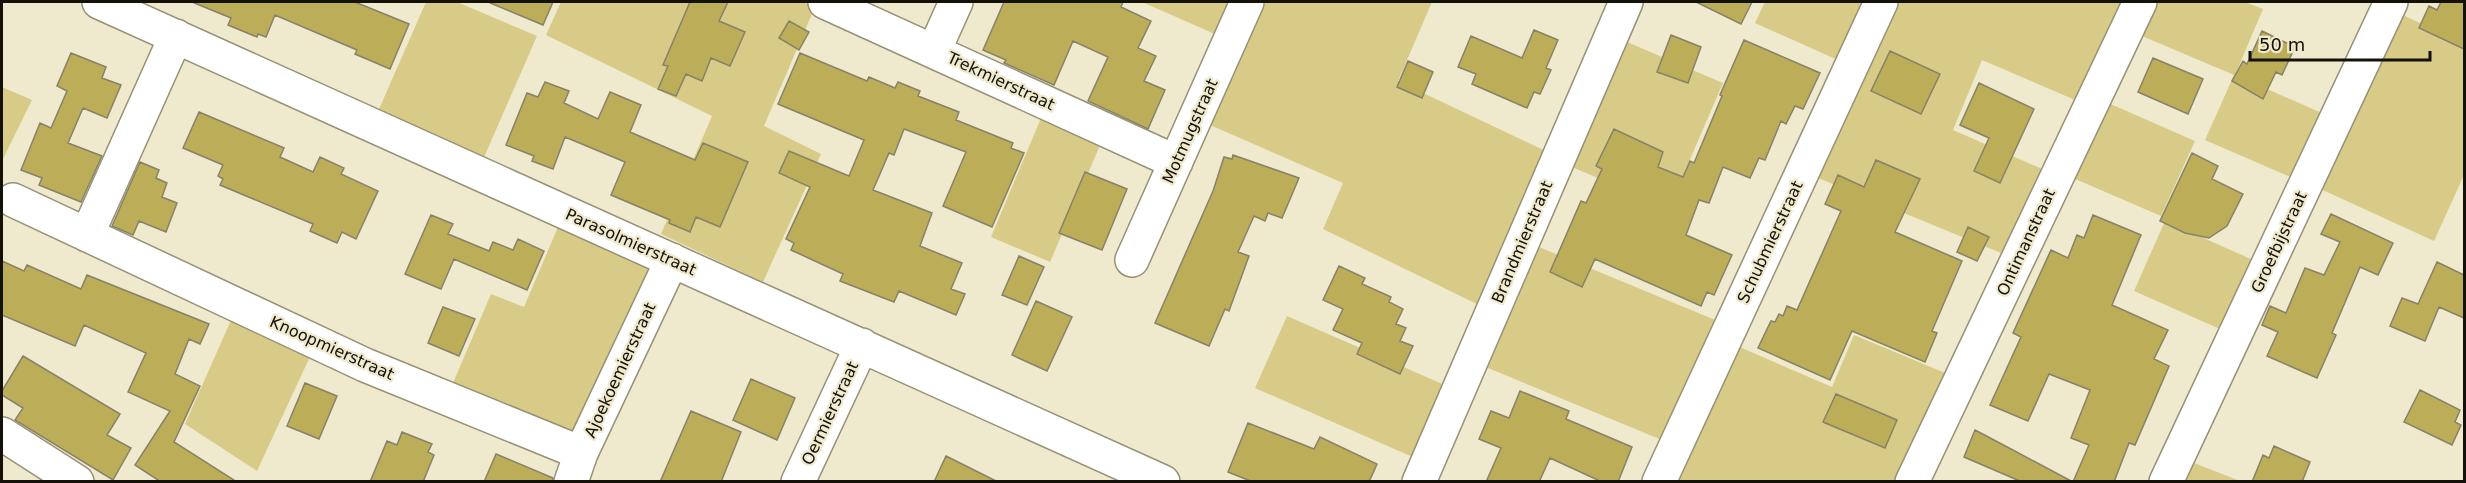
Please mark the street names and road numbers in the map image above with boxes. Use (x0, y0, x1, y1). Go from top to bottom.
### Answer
street label: Trekmierstraat (943, 47, 1058, 114)
street label: Motmugstraat (1158, 76, 1222, 186)
street label: Brandmierstraat (1488, 178, 1556, 306)
street label: Schubmierstraat (1733, 178, 1807, 306)
street label: Ontimanstraat (1993, 185, 2059, 299)
street label: Groefbijstraat (2247, 188, 2311, 296)
street label: Parasolmierstraat (563, 205, 699, 279)
street label: Ajoekoemierstraat (580, 299, 660, 441)
street label: Knoopmierstraat (267, 312, 397, 384)
street label: Oermierstraat (798, 358, 862, 468)

